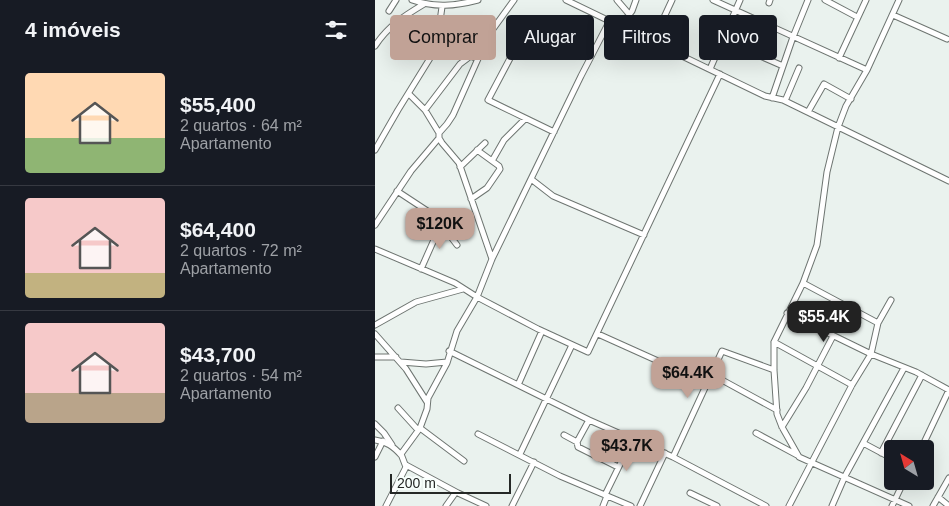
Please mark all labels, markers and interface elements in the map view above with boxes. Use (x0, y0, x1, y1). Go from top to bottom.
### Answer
chip: Comprar (390, 15, 496, 60)
chip: Alugar (506, 15, 594, 60)
chip: Filtros (604, 15, 689, 60)
chip: Novo (699, 15, 777, 60)
icon: filters (322, 16, 350, 44)
text: 4 imóveis (25, 18, 121, 41)
icon: home (65, 93, 125, 153)
text: $55,400 (180, 93, 256, 116)
text: 2 quartos · 64 m² (180, 117, 302, 134)
text: Apartamento (180, 135, 272, 152)
pin: $120K (405, 208, 475, 250)
text: $120K (416, 215, 464, 232)
icon: home (65, 218, 125, 278)
text: $64,400 (180, 218, 256, 241)
text: 2 quartos · 72 m² (180, 242, 302, 259)
text: Apartamento (180, 260, 272, 277)
pin: $55.4K (783, 300, 865, 343)
text: $55.4K (798, 308, 850, 325)
icon: home (65, 343, 125, 403)
text: $43,700 (180, 343, 256, 366)
pin: $64.4K (647, 356, 729, 399)
text: $64.4K (662, 364, 714, 381)
text: 2 quartos · 54 m² (180, 367, 302, 384)
text: Apartamento (180, 385, 272, 402)
pin: $43.7K (586, 430, 668, 472)
text: $43.7K (601, 437, 653, 454)
north arrow (884, 440, 934, 490)
map controls (884, 440, 934, 490)
scale bar (390, 471, 511, 494)
text: 200 m (397, 475, 436, 491)

